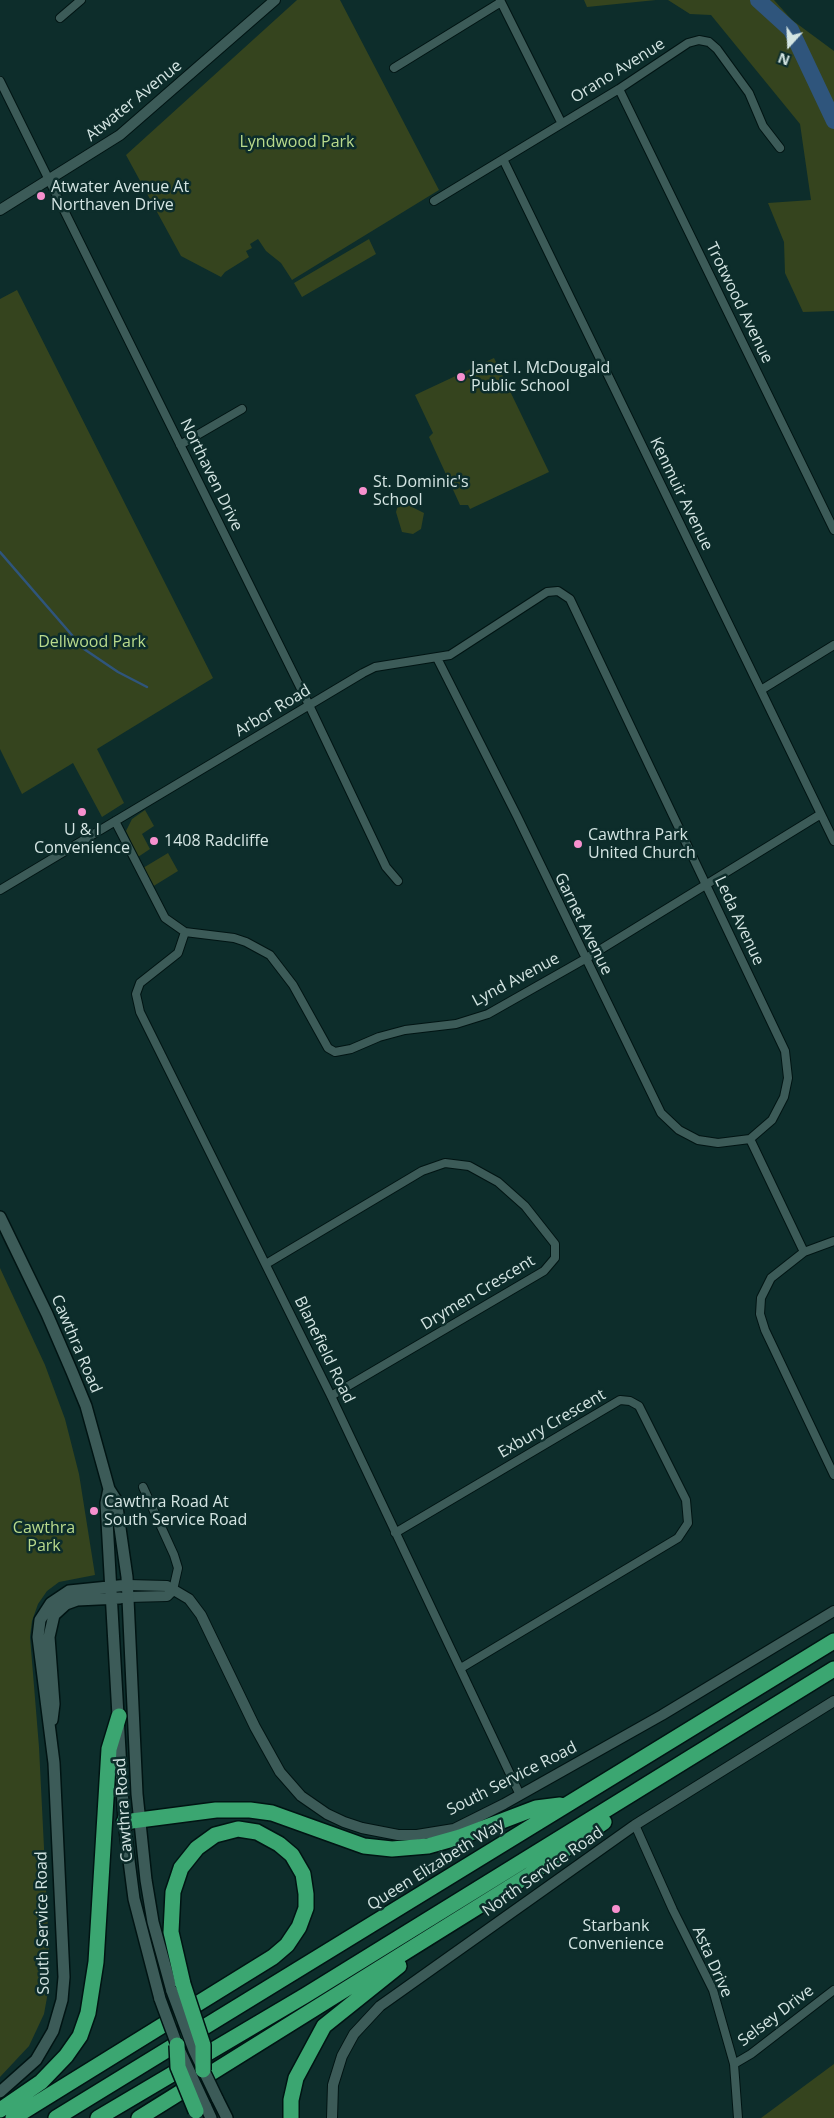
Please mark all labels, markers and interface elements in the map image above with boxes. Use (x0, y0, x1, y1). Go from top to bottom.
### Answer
north arrow (764, 20, 814, 70)
street label: Orano Avenue (567, 34, 669, 108)
text: N (775, 49, 792, 70)
street label: Atwater Avenue (82, 56, 186, 146)
park label: Lyndwood Park (239, 132, 355, 152)
place label: Atwater Avenue At Northaven Drive (51, 177, 189, 215)
marker: Atwater Avenue At Northaven Drive (35, 190, 47, 202)
street label: Trotwood Avenue (701, 239, 777, 367)
place label: Janet I. McDougald Public School (471, 358, 610, 396)
marker: Janet I. McDougald Public School (455, 371, 467, 383)
street label: Northaven Drive (175, 416, 247, 534)
street label: Kenmuir Avenue (645, 434, 717, 554)
place label: St. Dominic's School (373, 472, 469, 510)
marker: St. Dominic's School (357, 485, 369, 497)
park label: Dellwood Park (38, 632, 146, 652)
street label: Arbor Road (232, 681, 314, 741)
marker: U & I Convenience (76, 806, 88, 818)
place label: U & I Convenience (34, 820, 130, 858)
place label: Cawthra Park United Church (588, 825, 696, 863)
place label: 1408 Radcliffe (164, 831, 269, 851)
marker: 1408 Radcliffe (148, 835, 160, 847)
marker: Cawthra Park United Church (572, 838, 584, 850)
street label: Garnet Avenue (550, 870, 616, 978)
street label: Leda Avenue (710, 873, 768, 969)
street label: Lynd Avenue (469, 949, 563, 1011)
street label: Drymen Crescent (418, 1251, 538, 1335)
street label: Cawthra Road (47, 1292, 105, 1396)
street label: Blanefield Road (290, 1293, 358, 1407)
street label: Exbury Crescent (495, 1385, 609, 1463)
place label: Cawthra Road At South Service Road (104, 1492, 247, 1530)
marker: Cawthra Road At South Service Road (88, 1505, 100, 1517)
park label: Cawthra Park (13, 1518, 75, 1556)
street label: South Service Road (444, 1738, 580, 1820)
street label: Cawthra Road (111, 1757, 137, 1863)
street label: Queen Elizabeth Way (364, 1815, 508, 1915)
street label: North Service Road (479, 1823, 607, 1921)
street label: South Service Road (32, 1851, 54, 1995)
marker: Starbank Convenience (610, 1903, 622, 1915)
place label: Starbank Convenience (568, 1916, 664, 1954)
street label: Asta Drive (688, 1924, 736, 2000)
street label: Selsey Drive (734, 1981, 818, 2051)

